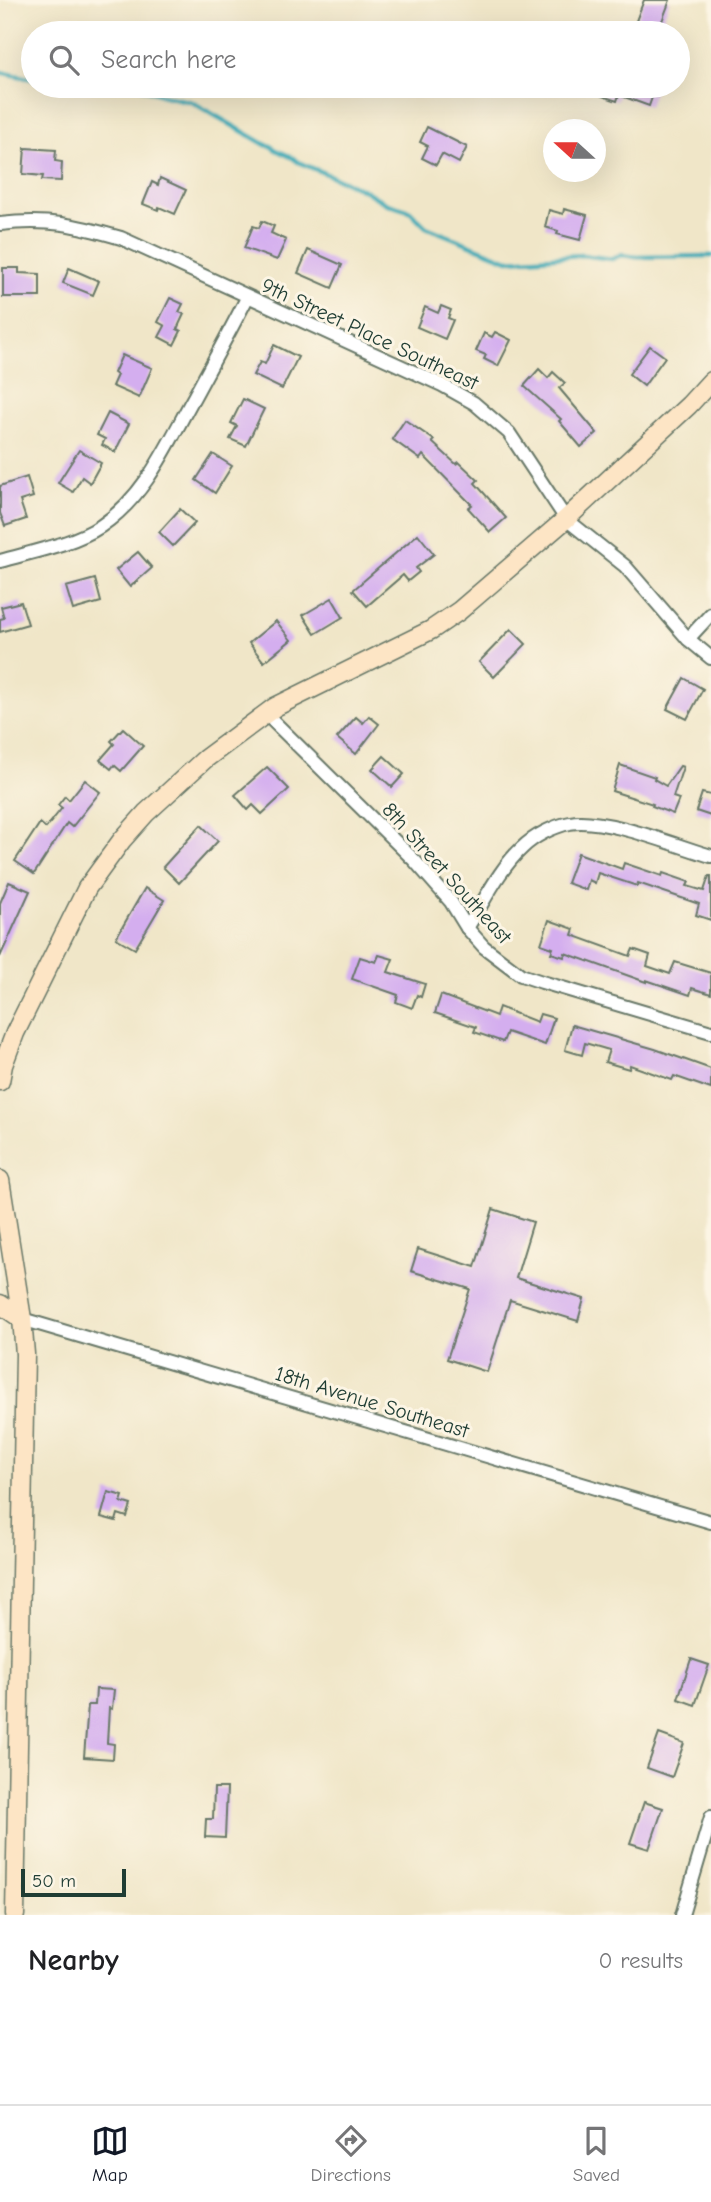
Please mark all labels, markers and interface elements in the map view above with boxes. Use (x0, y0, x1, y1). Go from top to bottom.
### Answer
search box (21, 21, 690, 98)
icon: search (45, 41, 83, 79)
text: Search here (101, 45, 236, 75)
north arrow (543, 119, 606, 182)
street label: 9th Street Place Southeast (258, 273, 483, 395)
street label: 8th Street Southeast (377, 798, 517, 949)
street label: 18th Avenue Southeast (272, 1361, 473, 1443)
scale bar (21, 1866, 126, 1898)
text: 50 m (32, 1870, 76, 1892)
text: Nearby (28, 1943, 119, 1978)
text: 0 results (599, 1947, 683, 1974)
tab: Map (91, 2122, 129, 2186)
tab: Directions (311, 2122, 391, 2186)
tab: Saved (573, 2122, 620, 2186)

